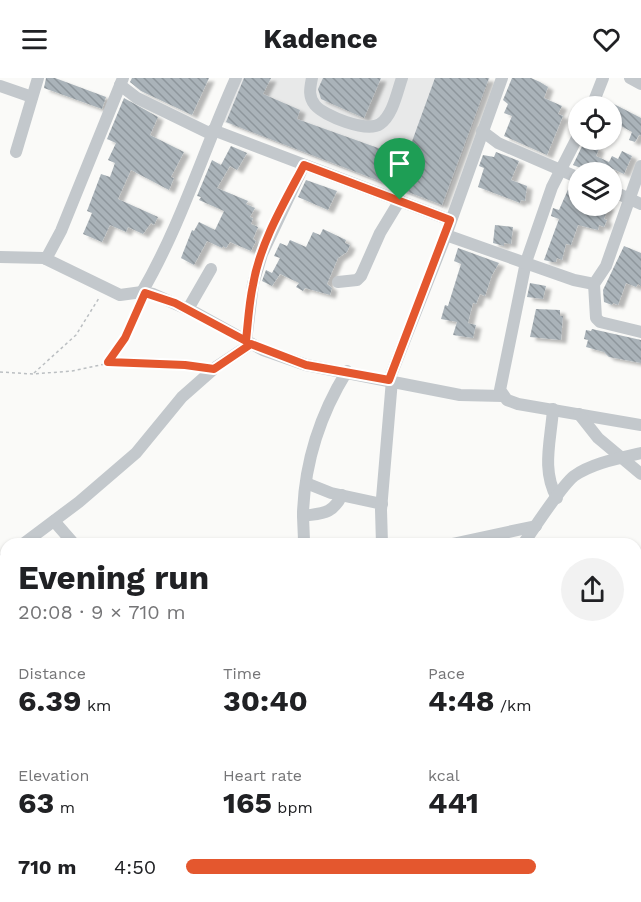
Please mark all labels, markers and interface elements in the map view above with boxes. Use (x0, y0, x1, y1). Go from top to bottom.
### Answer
icon: menu (18, 23, 51, 56)
text: Kadence (263, 23, 378, 55)
icon: heart (590, 23, 623, 56)
map controls (568, 96, 622, 216)
button: locate (568, 96, 622, 150)
pin (374, 138, 425, 200)
icon: arrive (383, 147, 416, 180)
button: layers (568, 162, 622, 216)
text: Evening run (18, 558, 209, 597)
button: share (561, 558, 624, 621)
text: 20:08 · 9 × 710 m (18, 600, 186, 624)
text: Distance (18, 664, 86, 683)
text: Time (223, 664, 261, 683)
text: Pace (428, 664, 465, 683)
text: 6.39 (18, 683, 81, 718)
text: 30:40 (223, 683, 308, 718)
text: 4:48 (428, 683, 495, 718)
text: km (81, 696, 111, 715)
text: /km (495, 696, 531, 715)
text: Elevation (18, 766, 89, 785)
text: Heart rate (223, 766, 302, 785)
text: kcal (428, 766, 460, 785)
text: 63 (18, 785, 54, 820)
text: 165 (223, 785, 272, 820)
text: 441 (428, 785, 479, 820)
text: m (54, 798, 75, 817)
text: bpm (272, 798, 313, 817)
text: 710 m (18, 855, 76, 879)
text: 4:50 (114, 855, 156, 879)

